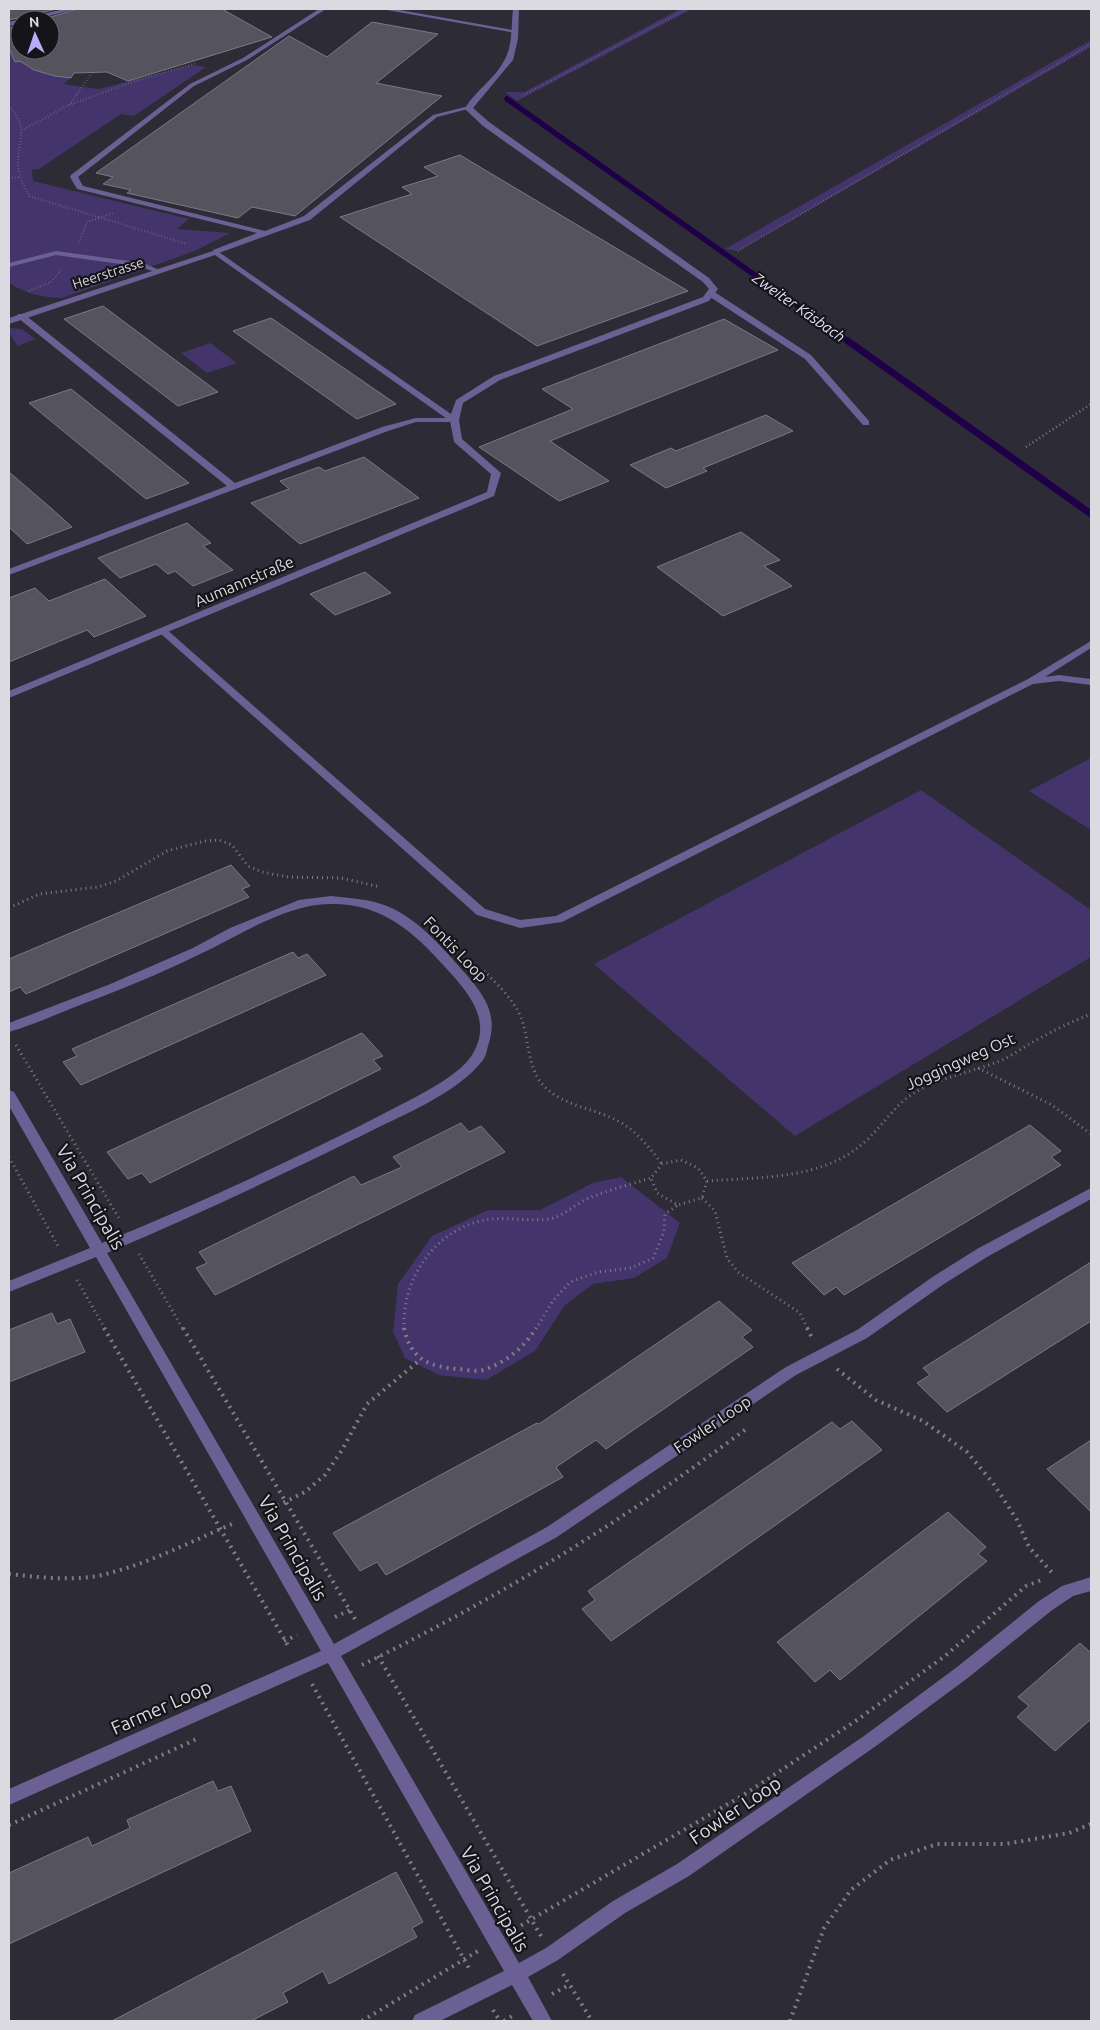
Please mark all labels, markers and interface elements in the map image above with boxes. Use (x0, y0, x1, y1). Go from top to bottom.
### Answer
north arrow (10, 10, 60, 60)
text: N (29, 14, 40, 30)
street label: Heerstrasse (70, 254, 146, 292)
water label: Zweiter Käsbach (749, 268, 848, 345)
street label: Aumannstraße (192, 552, 296, 610)
street label: Fontis Loop (420, 913, 492, 985)
street label: Joggingweg Ost (903, 1029, 1018, 1093)
street label: Via Principalis (52, 1141, 130, 1253)
street label: Fowler Loop (670, 1392, 754, 1456)
street label: Via Principalis (254, 1492, 332, 1604)
street label: Farmer Loop (107, 1675, 215, 1739)
street label: Fowler Loop (685, 1771, 785, 1849)
street label: Via Principalis (456, 1843, 534, 1955)

